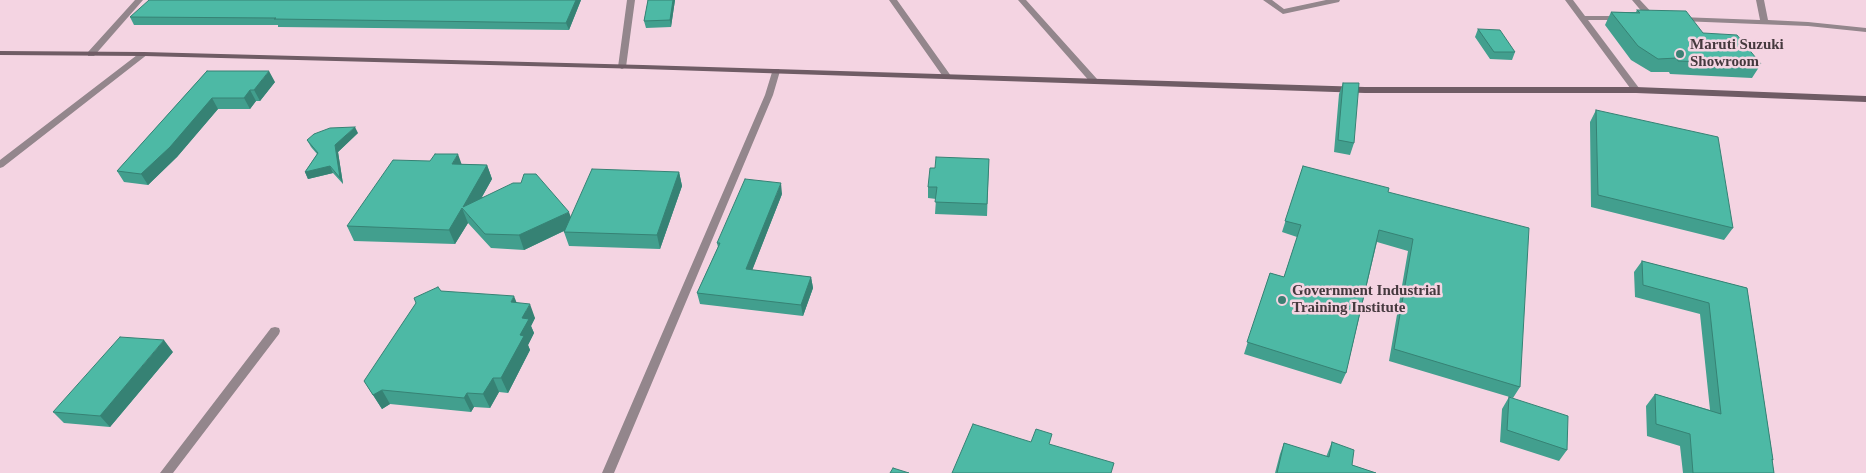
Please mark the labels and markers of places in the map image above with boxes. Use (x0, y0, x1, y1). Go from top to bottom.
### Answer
place label: Maruti Suzuki Showroom (1690, 36, 1784, 71)
marker: Maruti Suzuki Showroom (1674, 48, 1686, 60)
place label: Government Industrial Training Institute (1292, 282, 1441, 317)
marker: Government Industrial Training Institute (1276, 294, 1288, 306)

